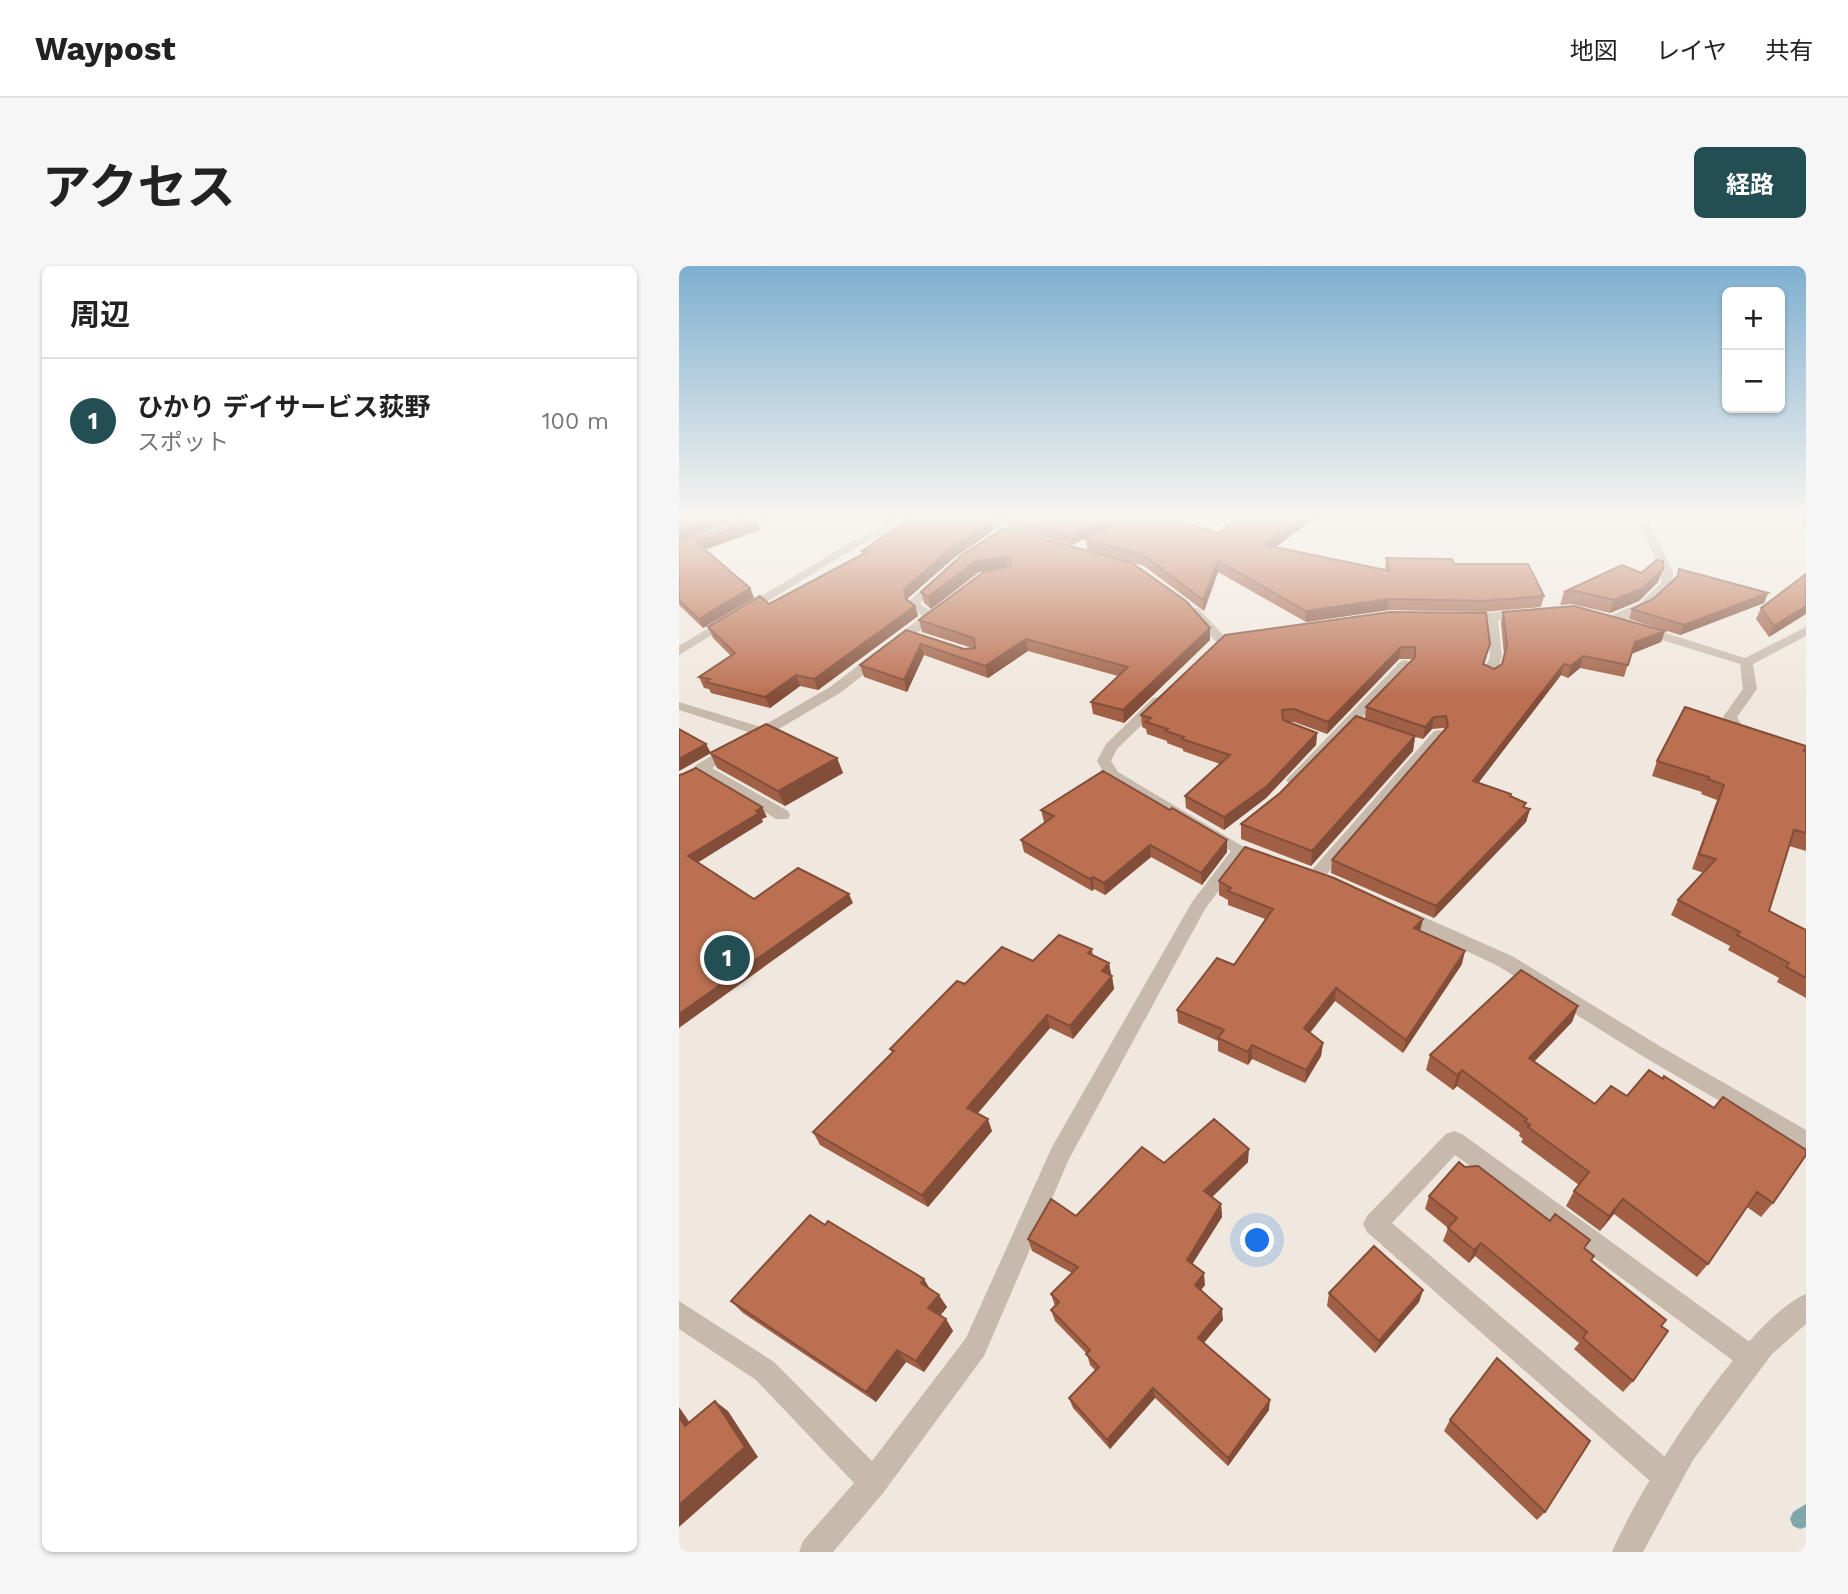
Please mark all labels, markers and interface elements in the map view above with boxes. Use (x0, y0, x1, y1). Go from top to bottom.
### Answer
text: Waypost (35, 29, 176, 68)
text: 地図 (1570, 37, 1618, 65)
text: レイヤ (1656, 37, 1727, 65)
text: 共有 (1765, 37, 1813, 65)
button: 経路 (1694, 147, 1806, 218)
text: アクセス (42, 158, 236, 216)
map controls (1722, 287, 1785, 413)
button: + (1722, 287, 1785, 350)
text: 周辺 (70, 297, 130, 332)
button: − (1722, 350, 1785, 413)
text: ひかり デイサービス荻野 (137, 392, 430, 422)
text: 1 (88, 408, 98, 435)
text: 100 m (542, 408, 609, 435)
text: スポット (137, 429, 229, 456)
pin: 1 (704, 932, 750, 984)
your location (1240, 1223, 1274, 1257)

